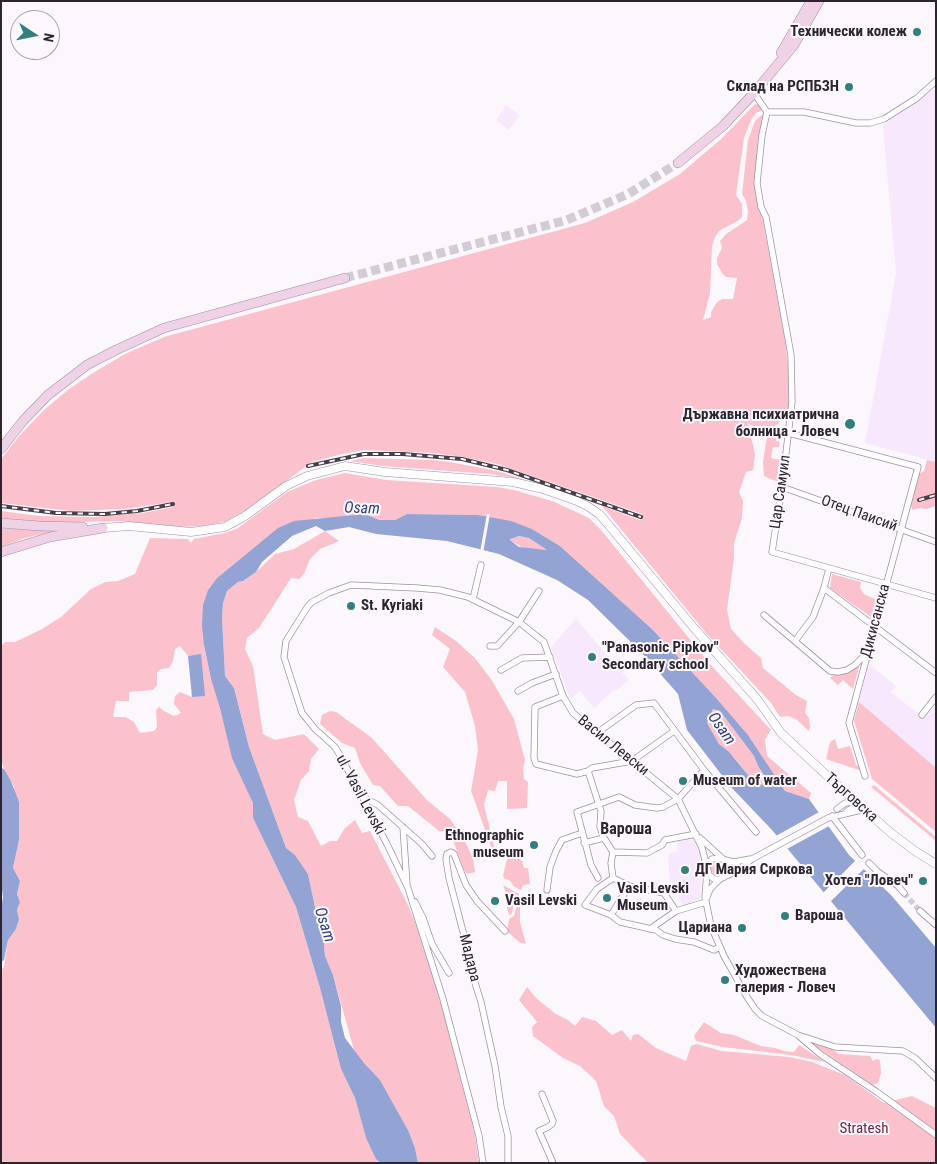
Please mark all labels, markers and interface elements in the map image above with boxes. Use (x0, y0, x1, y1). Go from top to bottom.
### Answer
north arrow (10, 10, 60, 60)
place label: Технически колеж (790, 23, 907, 41)
marker: Технически колеж (911, 26, 923, 38)
text: N (40, 32, 57, 43)
place label: Склад на РСПБЗН (727, 78, 839, 96)
marker: Склад на РСПБЗН (843, 81, 855, 93)
place label: Държавна психиатрична болница - Ловеч (683, 406, 839, 441)
marker: Държавна психиатрична болница - Ловеч (843, 417, 857, 431)
street label: Цар Самуил (767, 454, 795, 530)
street label: Отец Паисий (819, 492, 899, 536)
water label: Osam (344, 499, 380, 519)
street label: Дикисанска (858, 582, 894, 660)
place label: St. Kyriaki (361, 597, 423, 615)
marker: St. Kyriaki (345, 600, 357, 612)
place label: "Panasonic Pipkov" Secondary school (602, 639, 718, 674)
marker: "Panasonic Pipkov" Secondary school (586, 651, 598, 663)
water label: Osam (703, 709, 739, 749)
street label: Васил Левски (574, 712, 652, 780)
street label: ul. Vasil Levski (331, 752, 389, 838)
street label: Търговска (821, 770, 881, 826)
place label: Museum of water (693, 772, 797, 790)
marker: Museum of water (677, 775, 689, 787)
district label: Вароша (600, 820, 652, 840)
place label: Ethnographic museum (445, 827, 524, 862)
marker: Ethnographic museum (528, 839, 540, 851)
place label: ДГ Мария Сиркова (695, 861, 812, 879)
marker: ДГ Мария Сиркова (679, 864, 691, 876)
place label: Хотел "Ловеч" (825, 872, 913, 890)
marker: Хотел "Ловеч" (917, 875, 929, 887)
place label: Vasil Levski Museum (617, 880, 689, 915)
place label: Vasil Levski (505, 892, 577, 910)
marker: Vasil Levski Museum (601, 892, 613, 904)
marker: Vasil Levski (489, 895, 501, 907)
water label: Osam (309, 905, 339, 945)
place label: Вароша (795, 907, 843, 925)
marker: Вароша (779, 910, 791, 922)
place label: Цариана (678, 919, 732, 937)
marker: Цариана (736, 922, 748, 934)
street label: Мадара (454, 932, 484, 984)
place label: Художествена галерия - Ловеч (735, 962, 836, 997)
marker: Художествена галерия - Ловеч (719, 974, 731, 986)
park label: Stratesh (839, 1120, 889, 1138)

